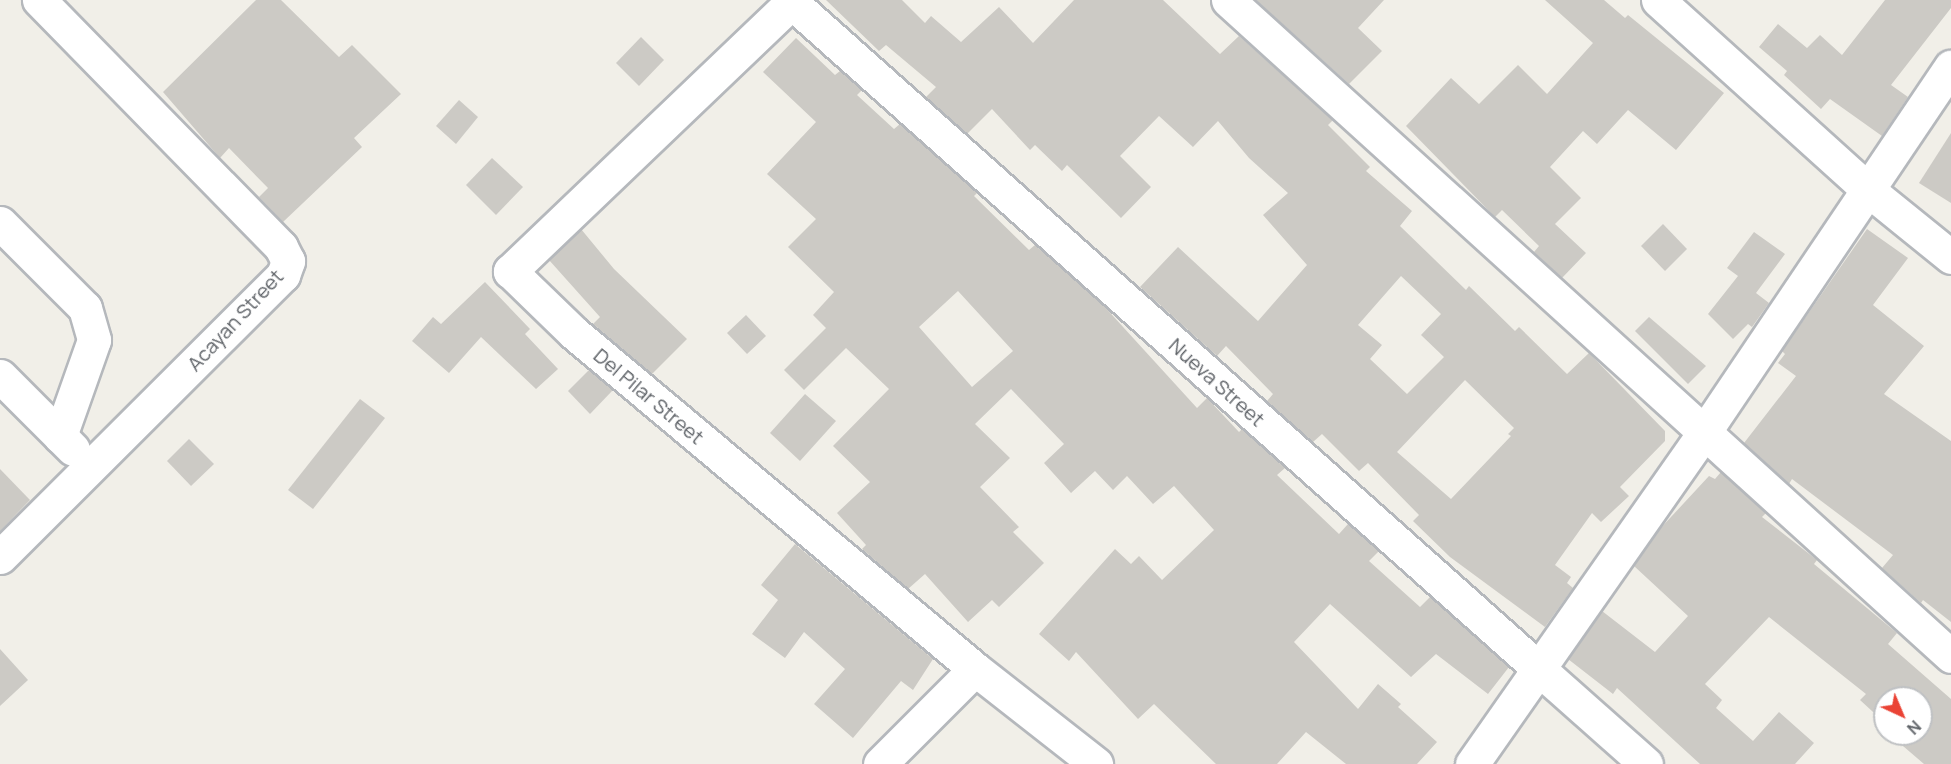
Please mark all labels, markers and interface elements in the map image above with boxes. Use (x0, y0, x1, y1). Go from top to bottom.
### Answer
street label: Acayan Street (182, 264, 288, 376)
street label: Nueva Street (1164, 333, 1270, 431)
street label: Del Pilar Street (589, 343, 709, 449)
north arrow (1873, 686, 1933, 746)
text: N (1902, 716, 1926, 739)

